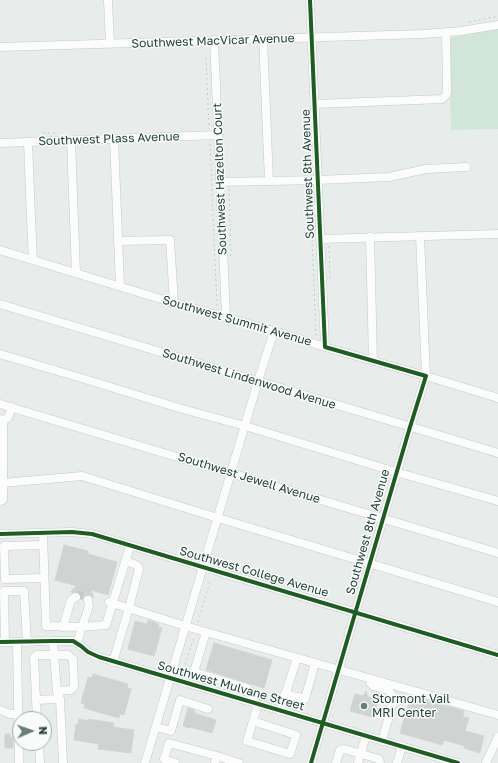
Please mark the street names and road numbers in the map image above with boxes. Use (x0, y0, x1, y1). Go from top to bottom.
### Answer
street label: Southwest MacVicar Avenue (131, 31, 295, 51)
street label: Southwest Hazelton Court (210, 103, 230, 255)
street label: Southwest 8th Avenue (299, 109, 317, 239)
street label: Southwest Plass Avenue (38, 129, 180, 149)
street label: Southwest Summit Avenue (161, 293, 313, 349)
street label: Southwest Lindenwood Avenue (160, 346, 338, 412)
street label: Southwest Jewell Avenue (176, 449, 322, 507)
street label: Southwest 8th Avenue (343, 468, 393, 596)
street label: Southwest College Avenue (178, 544, 330, 600)
street label: Southwest Mulvane Street (156, 658, 306, 714)

